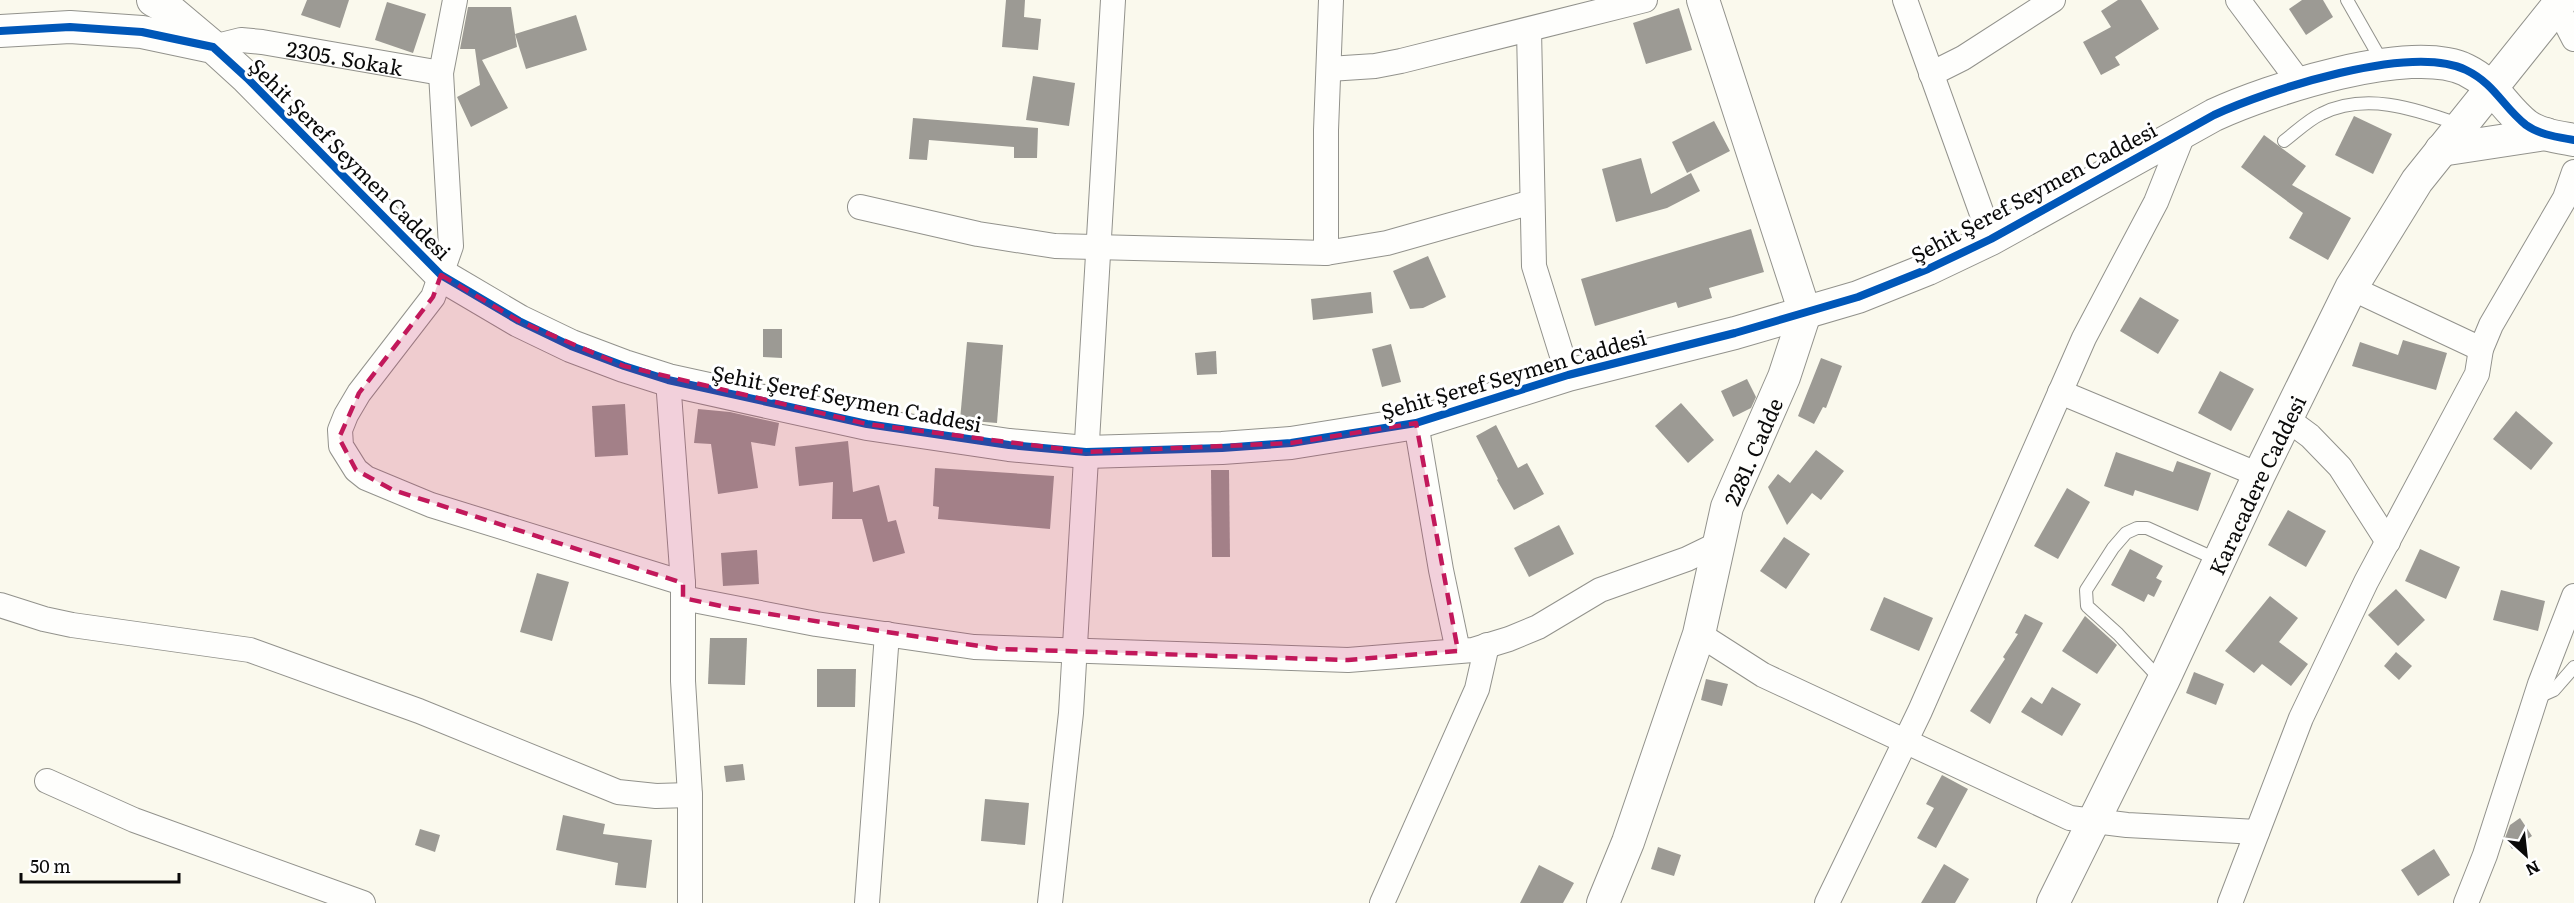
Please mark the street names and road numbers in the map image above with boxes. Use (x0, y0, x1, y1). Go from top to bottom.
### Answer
street label: 2305. Sokak (284, 31, 406, 82)
street label: Şehit Şeref Seymen Caddesi (243, 50, 459, 266)
street label: Şehit Şeref Seymen Caddesi (1904, 113, 2162, 269)
street label: Şehit Şeref Seymen Caddesi (1377, 320, 1649, 426)
street label: Şehit Şeref Seymen Caddesi (709, 356, 985, 438)
street label: Karacadere Caddesi (2199, 389, 2312, 579)
street label: 2281. Cadde (1714, 392, 1789, 510)

